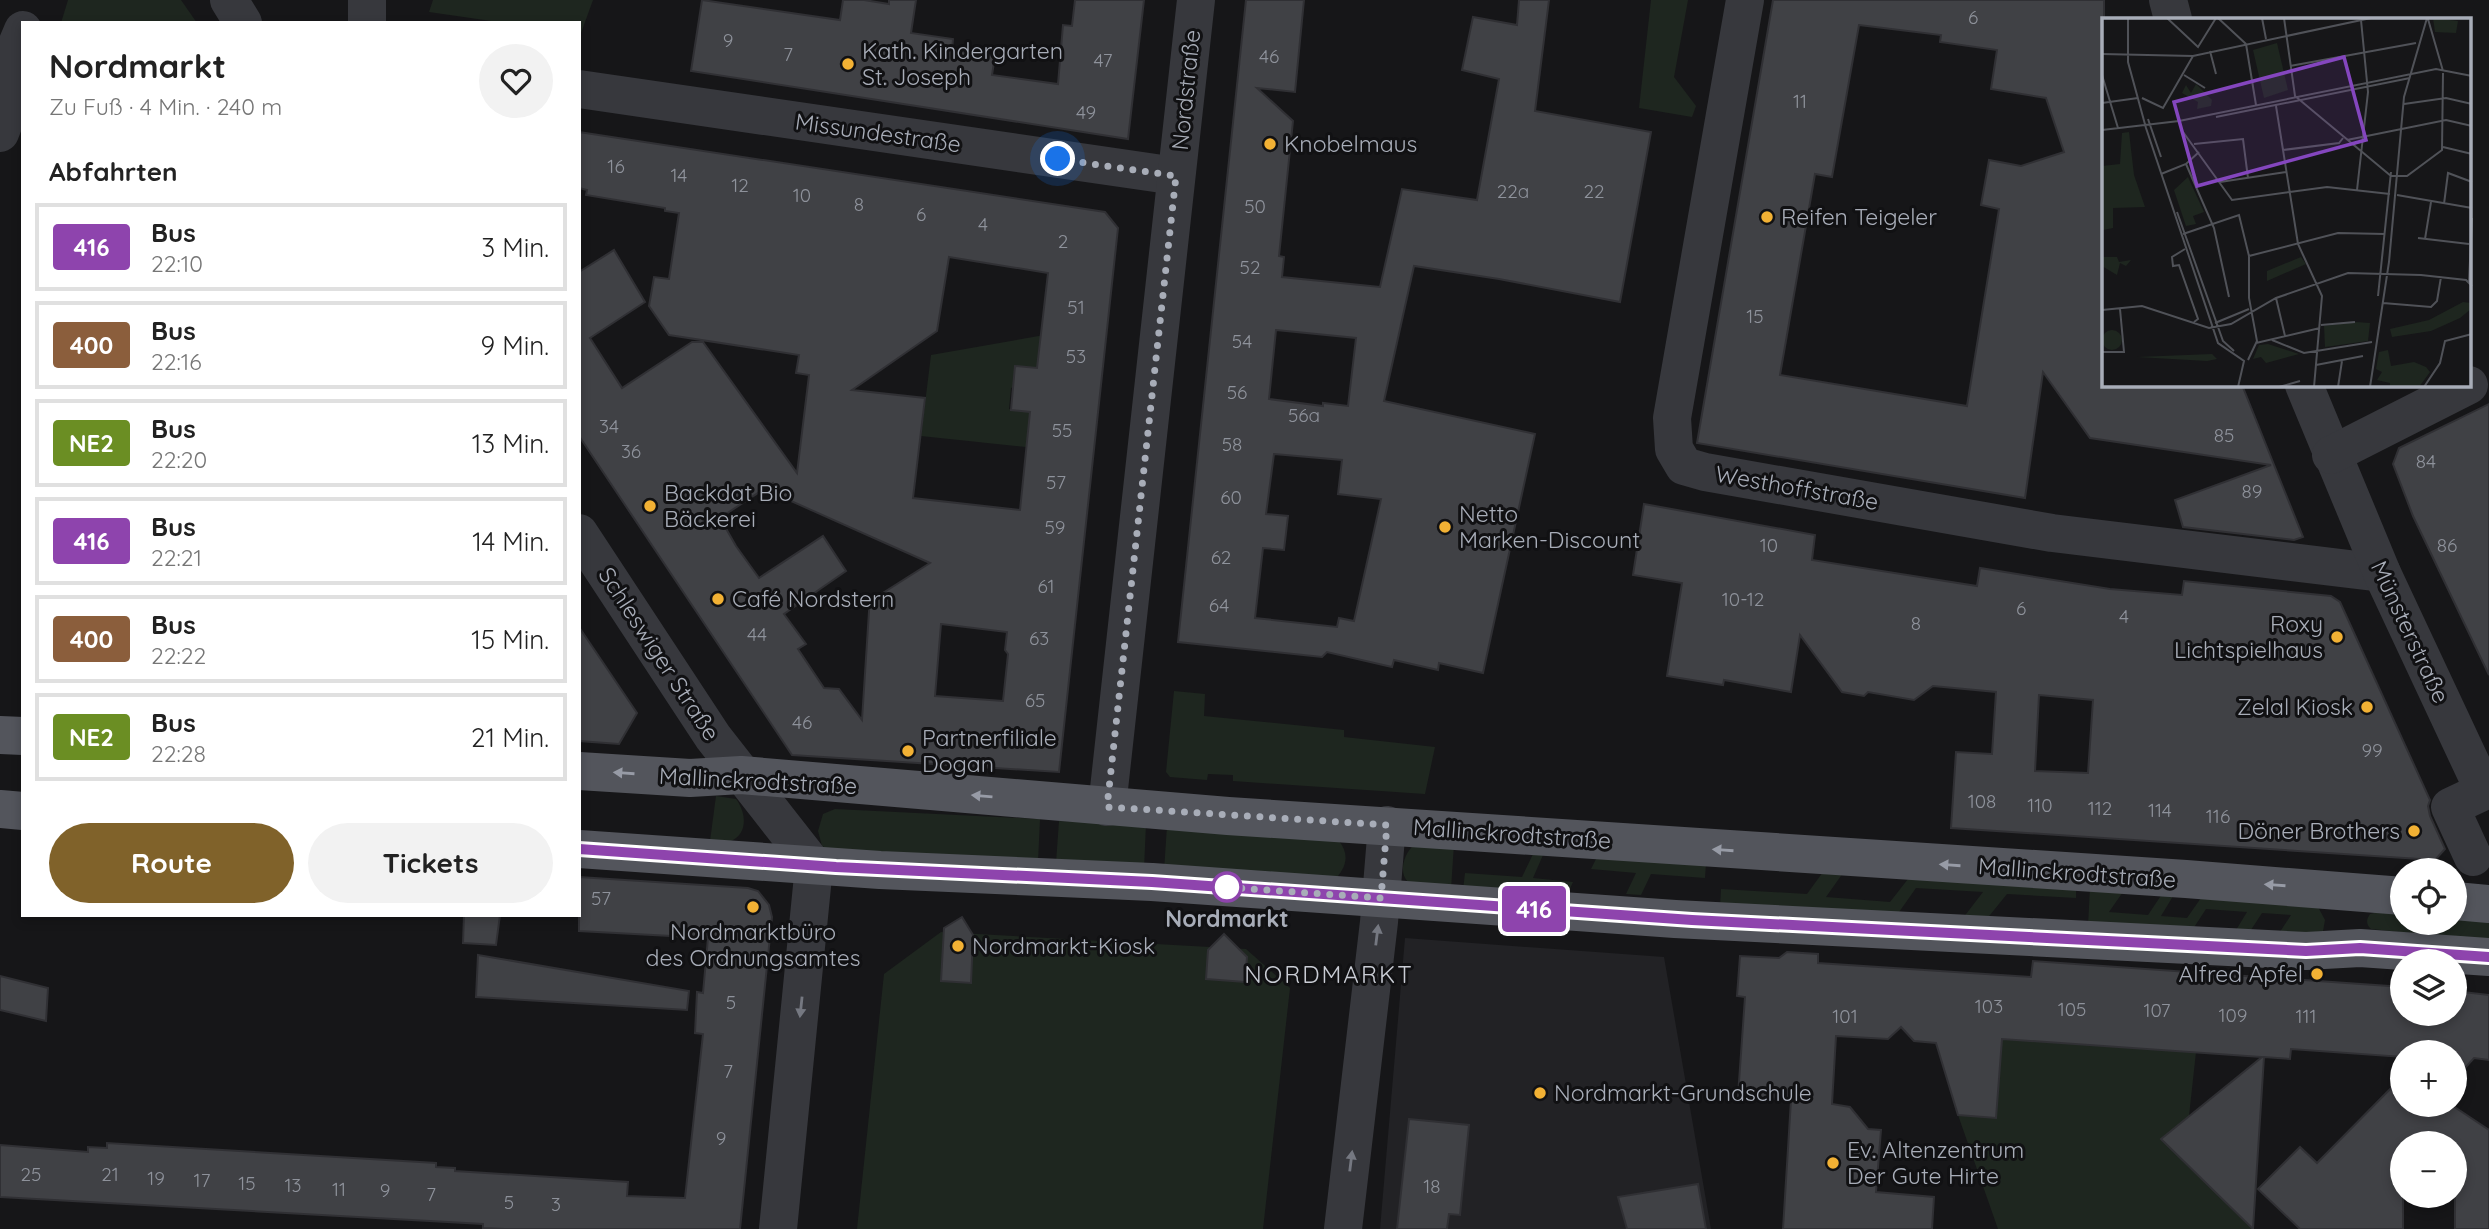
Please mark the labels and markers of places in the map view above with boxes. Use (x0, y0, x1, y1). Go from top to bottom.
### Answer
place label: Kath. Kindergarten St. Joseph (862, 36, 1063, 91)
marker: Kath. Kindergarten St. Joseph (840, 56, 856, 72)
place label: Knobelmaus (1284, 129, 1417, 158)
marker: Knobelmaus (1262, 136, 1278, 152)
place label: Reifen Teigeler (1781, 202, 1937, 231)
marker: Reifen Teigeler (1759, 209, 1775, 225)
place label: Backdat Bio Bäckerei (664, 478, 792, 533)
marker: Backdat Bio Bäckerei (642, 498, 658, 514)
place label: Netto Marken-Discount (1459, 499, 1640, 554)
marker: Netto Marken-Discount (1437, 519, 1453, 535)
place label: Café Nordstern (732, 584, 894, 613)
marker: Café Nordstern (710, 591, 726, 607)
place label: Roxy Lichtspielhaus (2174, 609, 2323, 664)
marker: Roxy Lichtspielhaus (2329, 629, 2345, 645)
place label: Zelal Kiosk (2237, 692, 2353, 721)
marker: Zelal Kiosk (2359, 699, 2375, 715)
place label: Partnerfiliale Dogan (922, 723, 1057, 778)
marker: Partnerfiliale Dogan (900, 743, 916, 759)
place label: Döner Brothers (2237, 816, 2400, 845)
marker: Döner Brothers (2406, 823, 2422, 839)
marker: Nordmarkt (1212, 872, 1242, 902)
marker: Nordmarktbüro des Ordnungsamtes (745, 899, 761, 915)
place label: Nordmarkt (1165, 904, 1289, 933)
place label: Nordmarktbüro des Ordnungsamtes (645, 917, 861, 972)
place label: Nordmarkt-Kiosk (972, 931, 1155, 960)
marker: Nordmarkt-Kiosk (950, 938, 966, 954)
place label: Alfred Apfel (2178, 959, 2303, 988)
marker: Alfred Apfel (2309, 966, 2325, 982)
place label: Nordmarkt-Grundschule (1554, 1078, 1812, 1107)
marker: Nordmarkt-Grundschule (1532, 1085, 1548, 1101)
place label: Ev. Altenzentrum Der Gute Hirte (1847, 1135, 2024, 1190)
marker: Ev. Altenzentrum Der Gute Hirte (1825, 1155, 1841, 1171)

